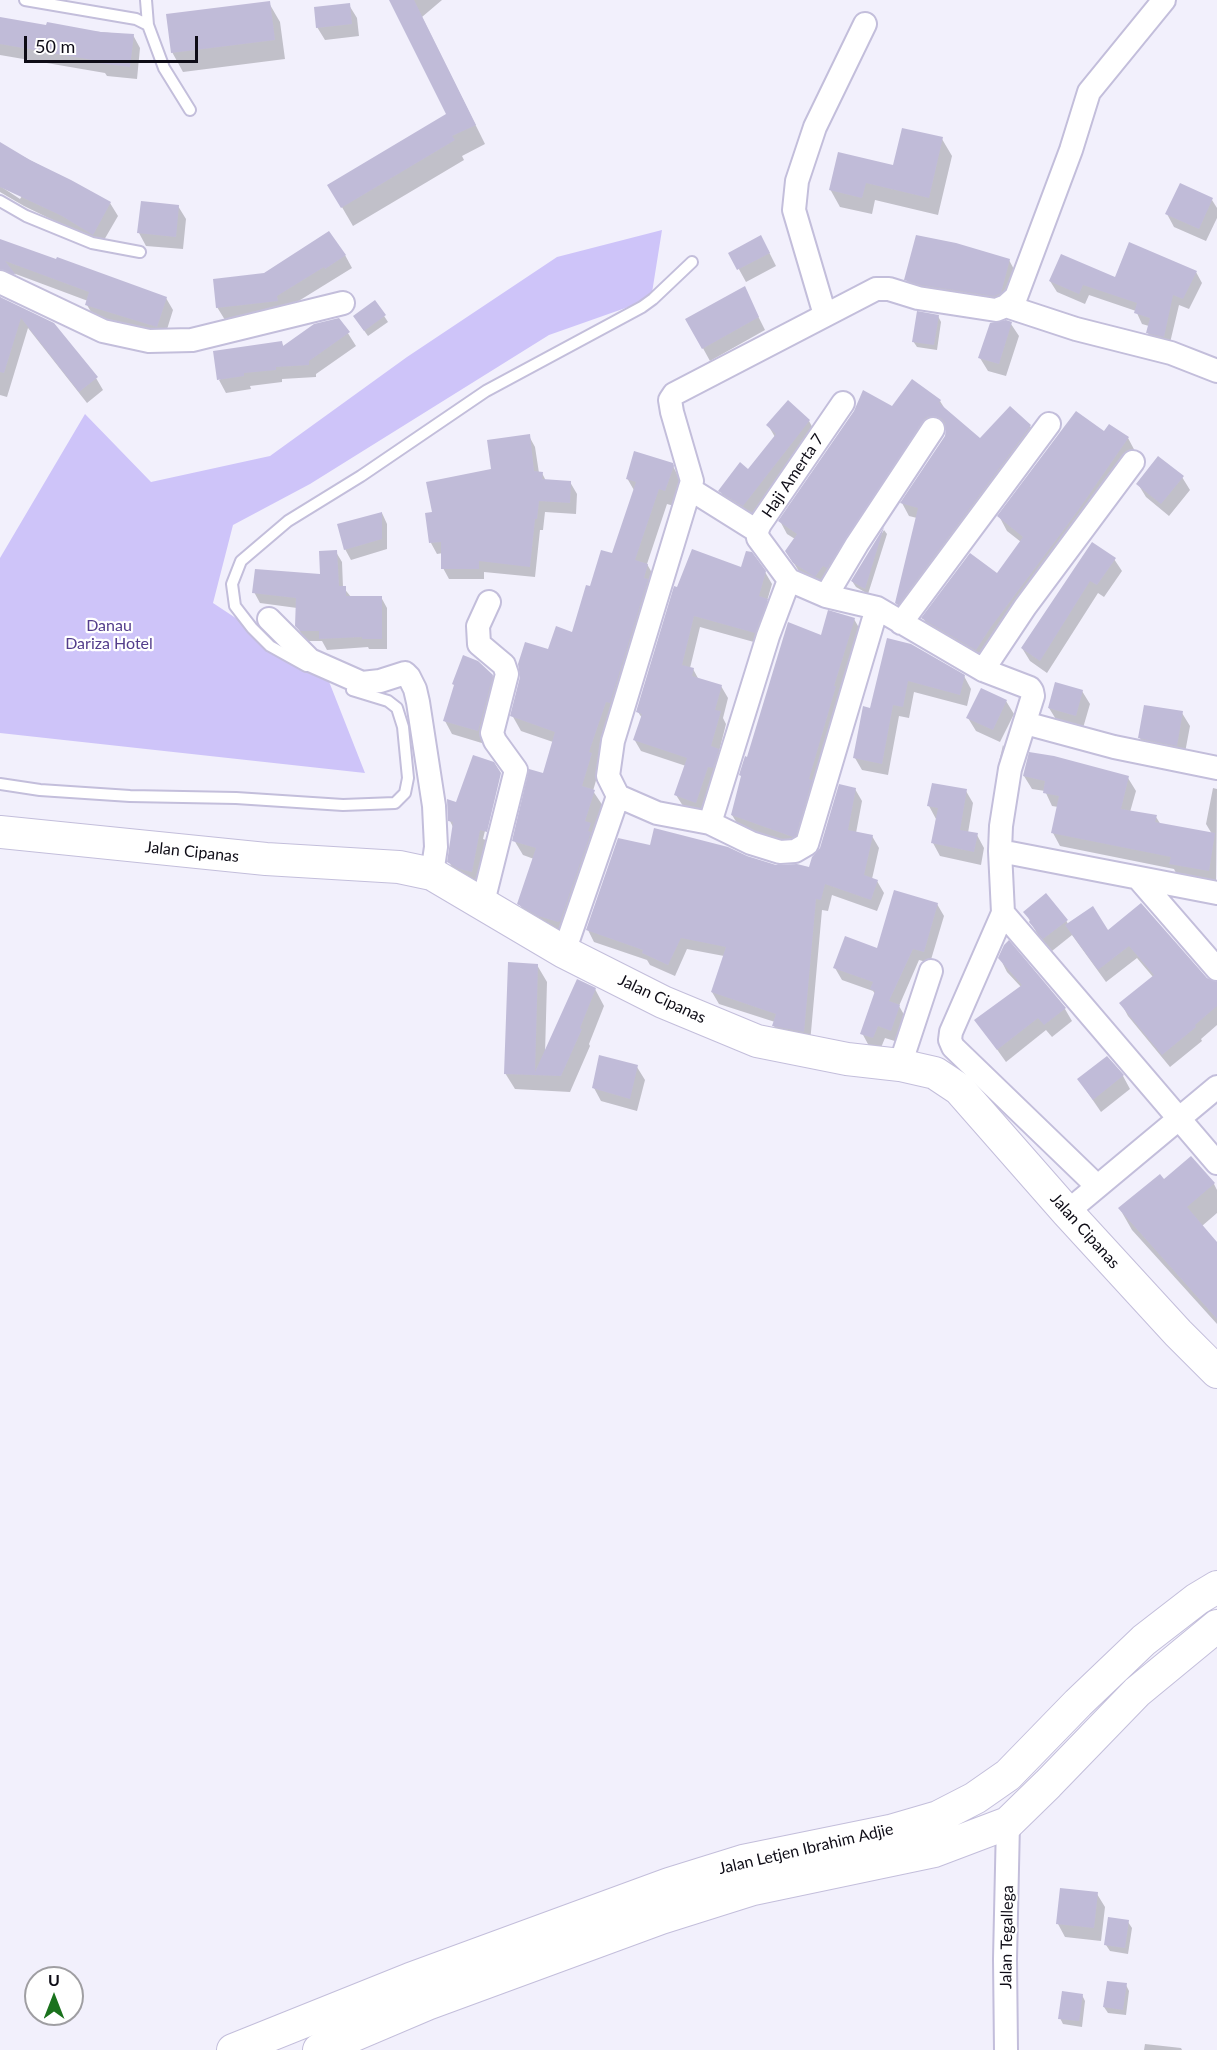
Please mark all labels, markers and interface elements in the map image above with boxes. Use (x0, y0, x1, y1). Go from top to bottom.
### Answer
scale bar (27, 24, 201, 62)
text: 50 m (35, 35, 75, 57)
street label: Haji Amerta 7 (758, 430, 828, 522)
park label: Danau Dariza Hotel (65, 616, 153, 654)
street label: Jalan Cipanas (144, 838, 240, 866)
street label: Jalan Cipanas (615, 970, 709, 1028)
street label: Jalan Cipanas (1046, 1189, 1124, 1273)
street label: Jalan Letjen Ibrahim Adjie (717, 1820, 895, 1878)
street label: Jalan Tegallega (996, 1885, 1018, 1989)
north arrow (24, 1966, 84, 2026)
text: U (48, 1970, 60, 1989)

